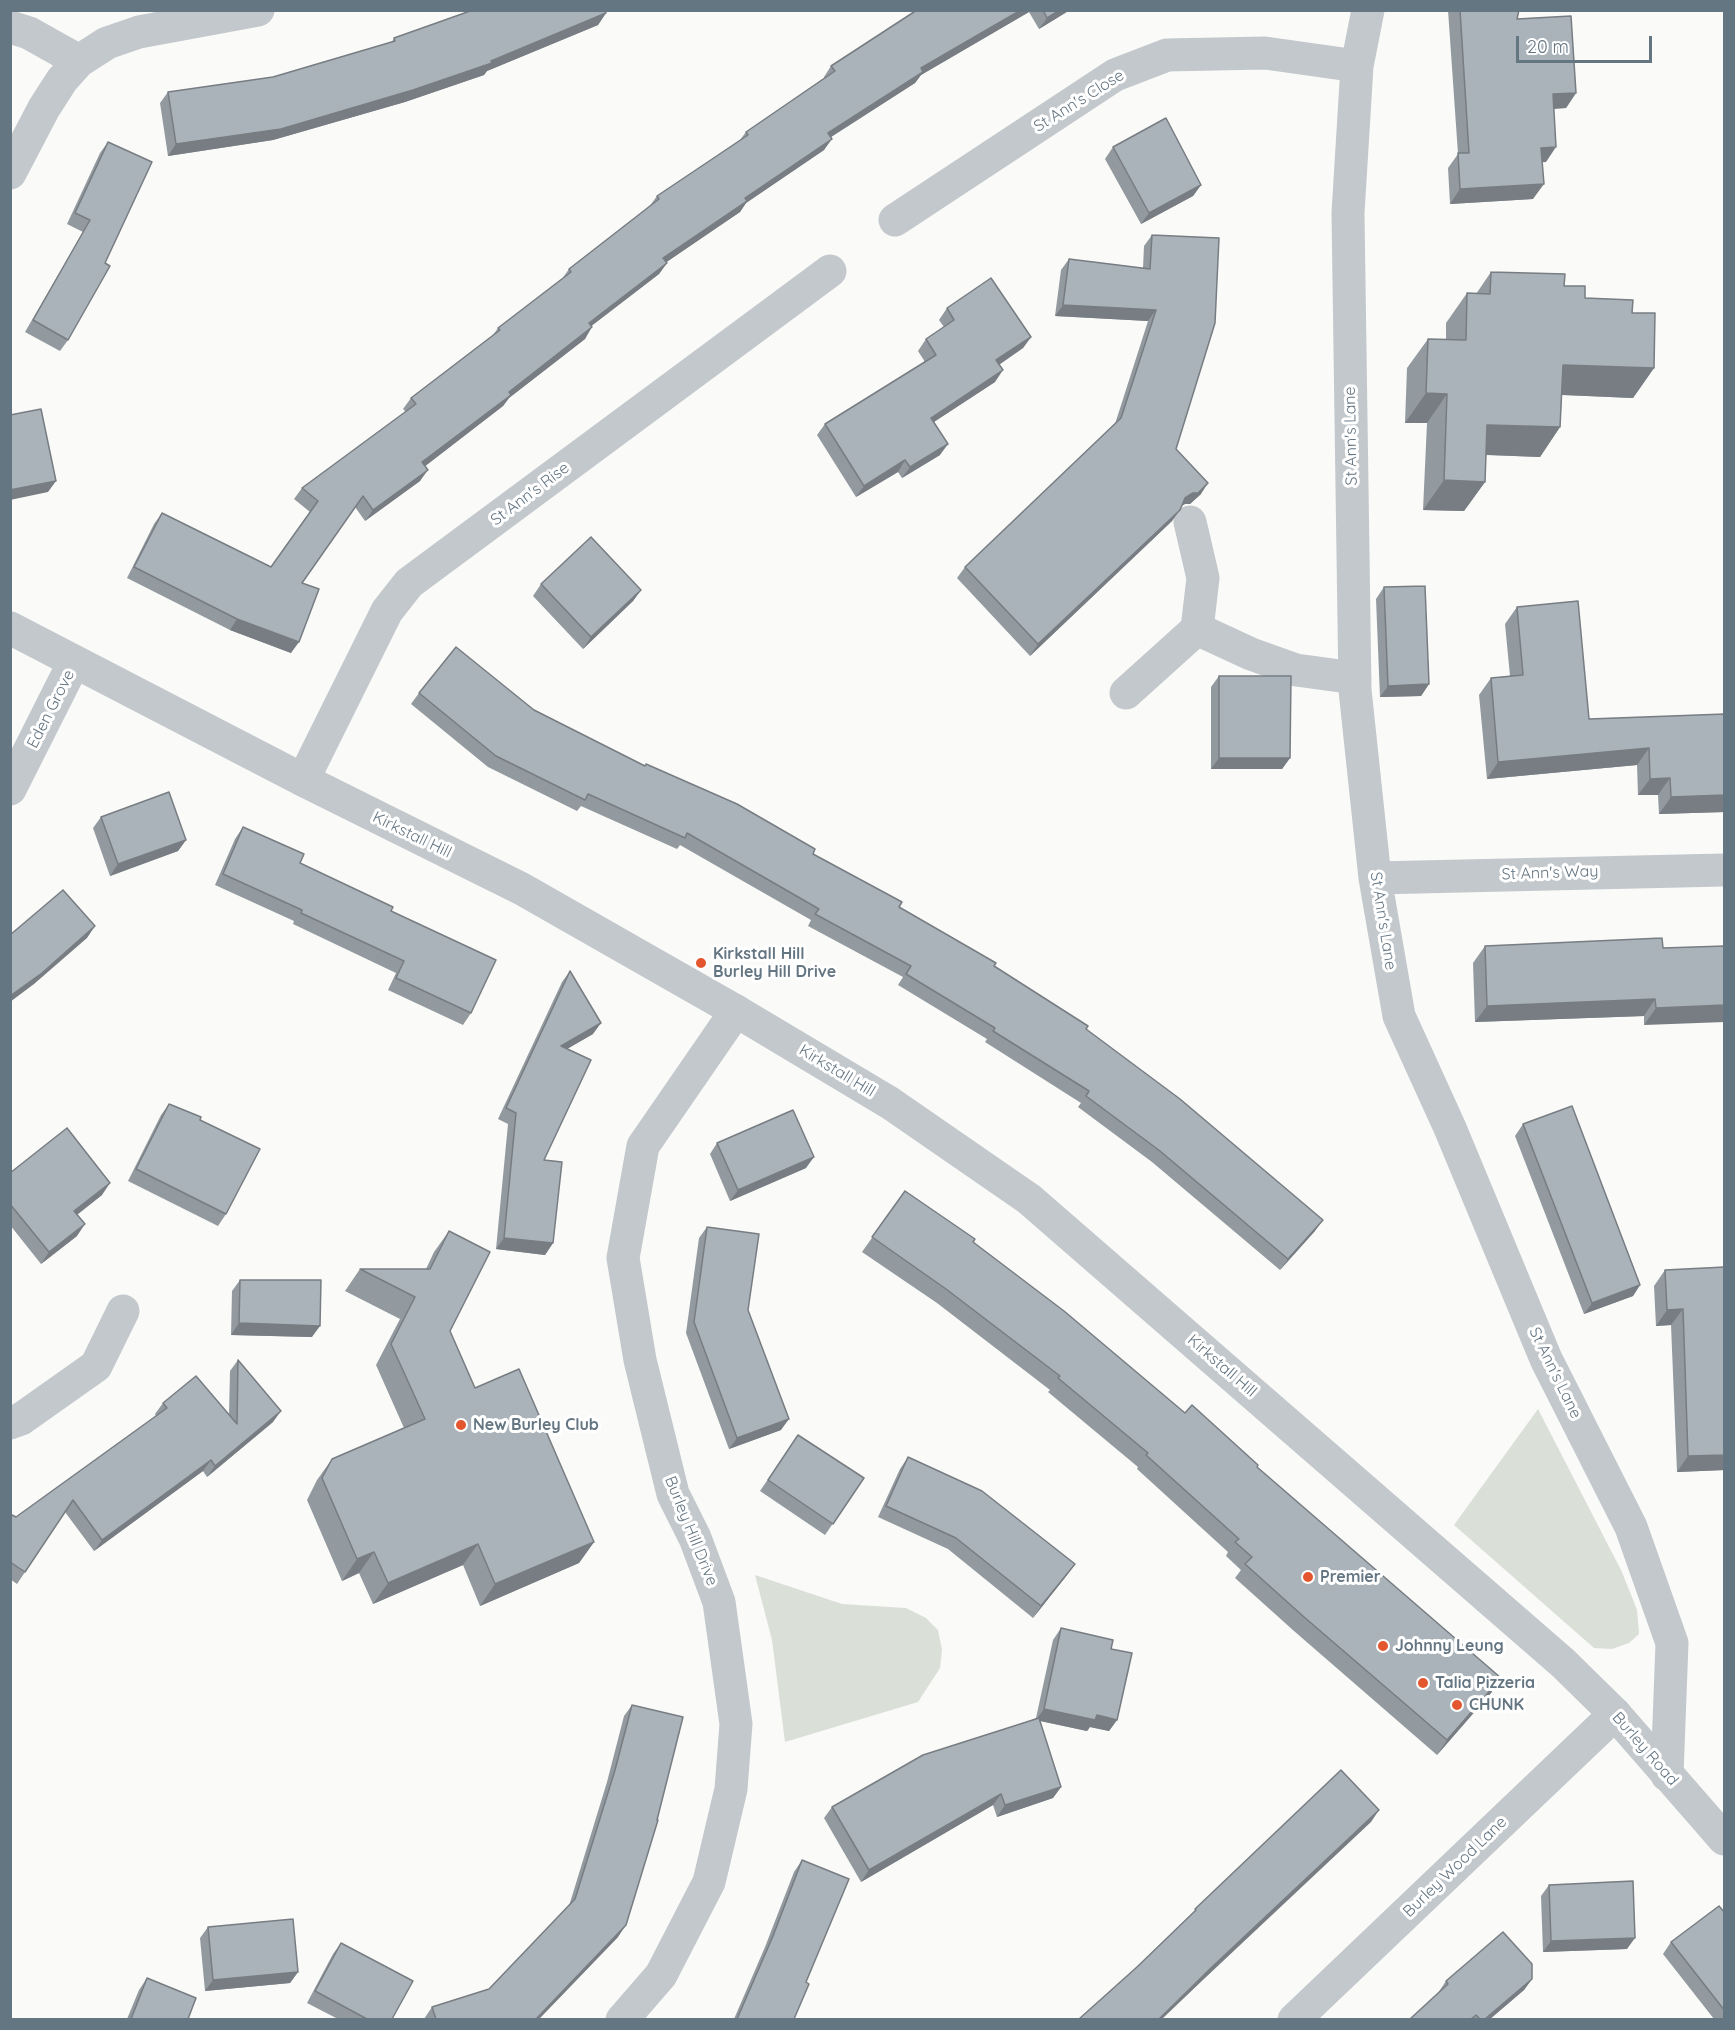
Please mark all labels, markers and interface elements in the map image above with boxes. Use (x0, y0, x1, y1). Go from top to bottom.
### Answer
scale bar (1519, 24, 1656, 62)
text: 20 m (1527, 35, 1569, 58)
street label: St Ann's Close (1030, 66, 1128, 136)
street label: St Ann's Lane (1341, 386, 1361, 486)
street label: St Ann's Rise (487, 458, 573, 530)
street label: Eden Grove (23, 667, 79, 751)
street label: Kirkstall Hill (369, 808, 455, 862)
street label: St Ann's Way (1501, 862, 1599, 884)
street label: St Ann's Lane (1366, 871, 1400, 971)
place label: Kirkstall Hill Burley Hill Drive (713, 944, 836, 982)
marker: Kirkstall Hill Burley Hill Drive (694, 956, 708, 970)
street label: Kirkstall Hill (795, 1041, 879, 1101)
street label: St Ann's Lane (1525, 1324, 1585, 1422)
street label: Kirkstall Hill (1183, 1331, 1261, 1401)
place label: New Burley Club (473, 1415, 599, 1435)
marker: New Burley Club (454, 1418, 468, 1432)
street label: Burley Hill Drive (660, 1473, 722, 1589)
place label: Premier (1320, 1567, 1381, 1587)
marker: Premier (1301, 1570, 1315, 1584)
place label: Johnny Leung (1395, 1636, 1504, 1656)
marker: Johnny Leung (1376, 1639, 1390, 1653)
place label: Talia Pizzeria (1435, 1673, 1535, 1693)
marker: Talia Pizzeria (1416, 1676, 1430, 1690)
place label: CHUNK (1469, 1695, 1524, 1715)
marker: CHUNK (1450, 1698, 1464, 1712)
street label: Burley Road (1608, 1708, 1682, 1790)
street label: Burley Wood Lane (1399, 1813, 1511, 1921)

